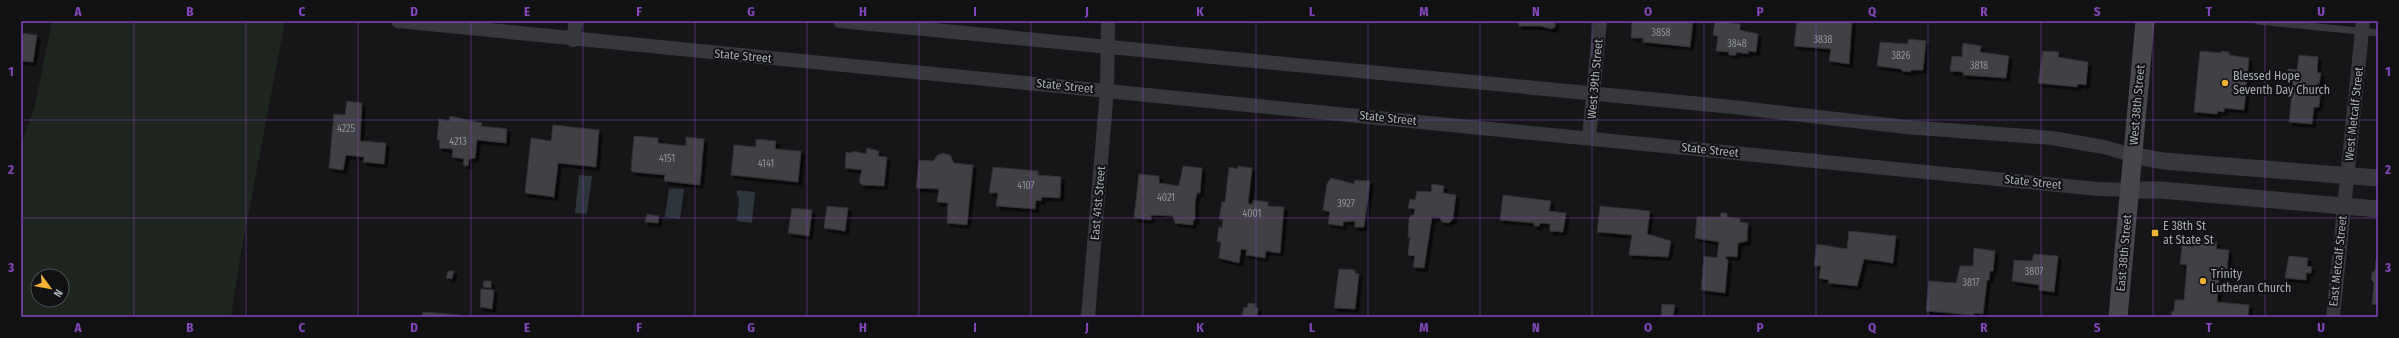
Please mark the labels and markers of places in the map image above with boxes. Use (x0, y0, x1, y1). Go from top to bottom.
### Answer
place label: Blessed Hope Seventh Day Church (2233, 69, 2330, 97)
marker: Blessed Hope Seventh Day Church (2220, 78, 2230, 88)
place label: E 38th St at State St (2163, 219, 2214, 247)
marker: E 38th St at State St (2150, 228, 2160, 238)
place label: Trinity Lutheran Church (2211, 267, 2291, 295)
marker: Trinity Lutheran Church (2198, 276, 2208, 286)

